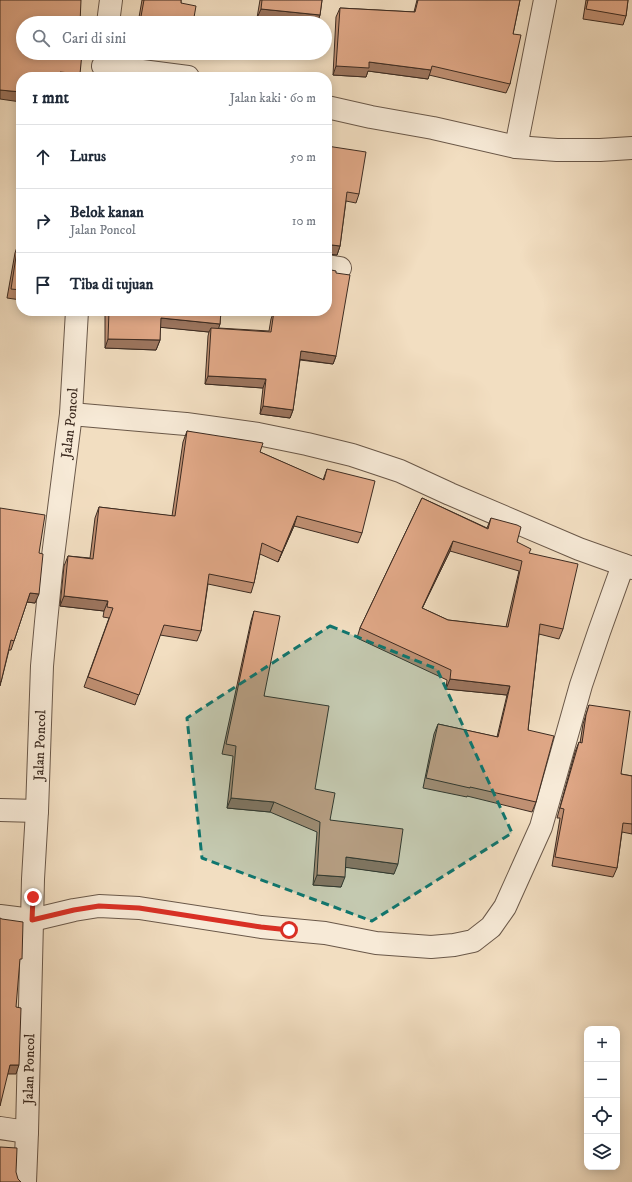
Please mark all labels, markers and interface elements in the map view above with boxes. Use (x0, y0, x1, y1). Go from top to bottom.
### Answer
search box (16, 16, 332, 60)
icon: search (30, 27, 52, 49)
text: Cari di sini (62, 29, 126, 48)
text: 1 mnt (32, 87, 69, 109)
text: Jalan kaki · 60 m (230, 90, 316, 106)
icon: ahead (32, 146, 54, 168)
text: Lurus (70, 147, 106, 166)
text: 50 m (290, 149, 316, 165)
text: Belok kanan (70, 203, 144, 222)
icon: right (32, 210, 54, 232)
text: 10 m (292, 213, 316, 229)
text: Jalan Poncol (70, 222, 136, 238)
icon: arrive (32, 274, 54, 296)
text: Tiba di tujuan (70, 275, 153, 294)
street label: Jalan Poncol (57, 386, 83, 461)
street label: Jalan Poncol (30, 709, 51, 783)
route end (24, 888, 42, 906)
route start (280, 921, 298, 939)
map controls (584, 1026, 620, 1170)
button: + (584, 1026, 620, 1062)
street label: Jalan Poncol (20, 1033, 39, 1107)
button: − (584, 1062, 620, 1098)
button: locate (584, 1098, 620, 1134)
button: layers (584, 1134, 620, 1170)

